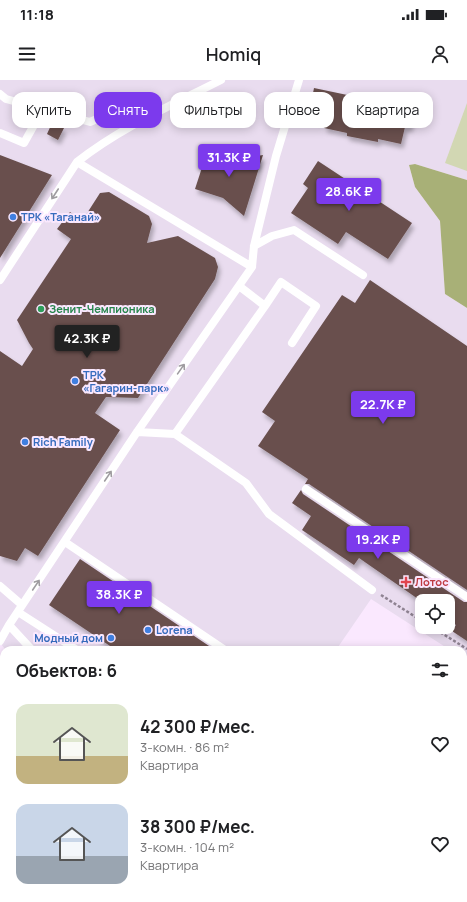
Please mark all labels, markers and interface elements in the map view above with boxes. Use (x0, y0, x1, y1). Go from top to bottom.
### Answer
text: 11:18 (20, 4, 54, 25)
text: Homiq (206, 42, 261, 66)
icon: menu (16, 43, 38, 65)
icon: person (429, 43, 451, 65)
chip: Купить (12, 92, 86, 128)
chip: Снять (94, 92, 162, 128)
chip: Фильтры (170, 92, 256, 128)
chip: Новое (264, 92, 334, 128)
chip: Квартира (342, 92, 433, 128)
pin: 31.3K ₽ (192, 144, 266, 178)
text: 31.3K ₽ (207, 148, 251, 166)
pin: 28.6K ₽ (312, 178, 386, 212)
text: 28.6K ₽ (325, 182, 373, 200)
one-way arrow (51, 189, 60, 200)
place label: ТРК «Таганай» (21, 209, 100, 224)
marker: ТРК «Таганай» (8, 212, 18, 222)
place label: Зенит-Чемпионика (49, 301, 155, 316)
marker: Зенит-Чемпионика (36, 304, 46, 314)
pin: 42.3K ₽ (50, 325, 124, 359)
text: 42.3K ₽ (64, 329, 110, 347)
one-way arrow (177, 364, 185, 375)
place label: ТРК «Гагарин-парк» (83, 367, 170, 395)
marker: ТРК «Гагарин-парк» (70, 376, 80, 386)
pin: 22.7K ₽ (346, 391, 420, 425)
text: 22.7K ₽ (360, 395, 406, 413)
place label: Rich Family (33, 434, 94, 449)
marker: Rich Family (20, 437, 30, 447)
one-way arrow (104, 471, 112, 482)
pin: 19.2K ₽ (341, 526, 415, 560)
text: 19.2K ₽ (355, 530, 401, 548)
place label: Лотос (415, 574, 449, 589)
marker: Лотос (400, 576, 412, 588)
one-way arrow (32, 579, 40, 590)
pin: 38.3K ₽ (82, 581, 156, 615)
text: 38.3K ₽ (96, 585, 142, 603)
map controls (415, 594, 455, 634)
button: locate (415, 594, 455, 634)
place label: Lorena (156, 622, 193, 637)
marker: Lorena (143, 625, 153, 635)
place label: Модный дом (34, 630, 103, 645)
marker: Модный дом (106, 633, 116, 643)
text: Объектов: 6 (16, 659, 117, 682)
icon: filters (429, 659, 451, 681)
text: 42 300 ₽/мес. (140, 715, 255, 738)
icon: home (48, 720, 96, 768)
icon: heart (429, 733, 451, 755)
text: 3-комн. · 86 m² (140, 738, 229, 756)
text: Квартира (140, 756, 199, 774)
text: 38 300 ₽/мес. (140, 815, 255, 838)
icon: home (48, 820, 96, 868)
icon: heart (429, 833, 451, 855)
text: 3-комн. · 104 m² (140, 838, 234, 856)
text: Квартира (140, 856, 199, 874)

